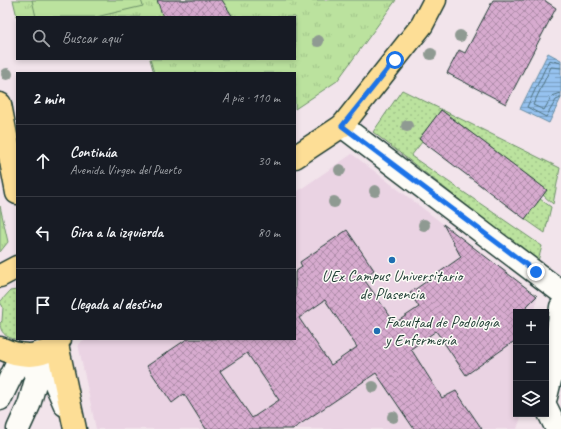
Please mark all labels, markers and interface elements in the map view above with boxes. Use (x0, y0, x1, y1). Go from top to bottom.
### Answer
search box (16, 16, 296, 60)
icon: search (30, 27, 52, 49)
text: Buscar aquí (62, 29, 121, 48)
route start (386, 51, 404, 69)
text: 2 min (32, 88, 65, 109)
text: A pie · 110 m (222, 90, 280, 106)
text: Continúa (70, 143, 117, 162)
icon: ahead (32, 150, 54, 172)
text: 30 m (258, 153, 280, 169)
text: Avenida Virgen del Puerto (70, 162, 181, 178)
icon: left (32, 222, 54, 244)
text: Gira a la izquierda (70, 223, 163, 242)
text: 80 m (258, 225, 280, 241)
marker: UEx Campus Universitario de Plasencia (387, 255, 397, 265)
route end (527, 263, 545, 281)
place label: UEx Campus Universitario de Plasencia (322, 266, 464, 304)
icon: arrive (32, 294, 54, 316)
text: Llegada al destino (70, 295, 161, 314)
map controls (513, 309, 549, 417)
button: + (513, 309, 549, 345)
place label: Facultad de Podología y Enfermería (384, 312, 500, 350)
marker: Facultad de Podología y Enfermería (372, 326, 382, 336)
button: − (513, 345, 549, 381)
button: layers (513, 381, 549, 417)

